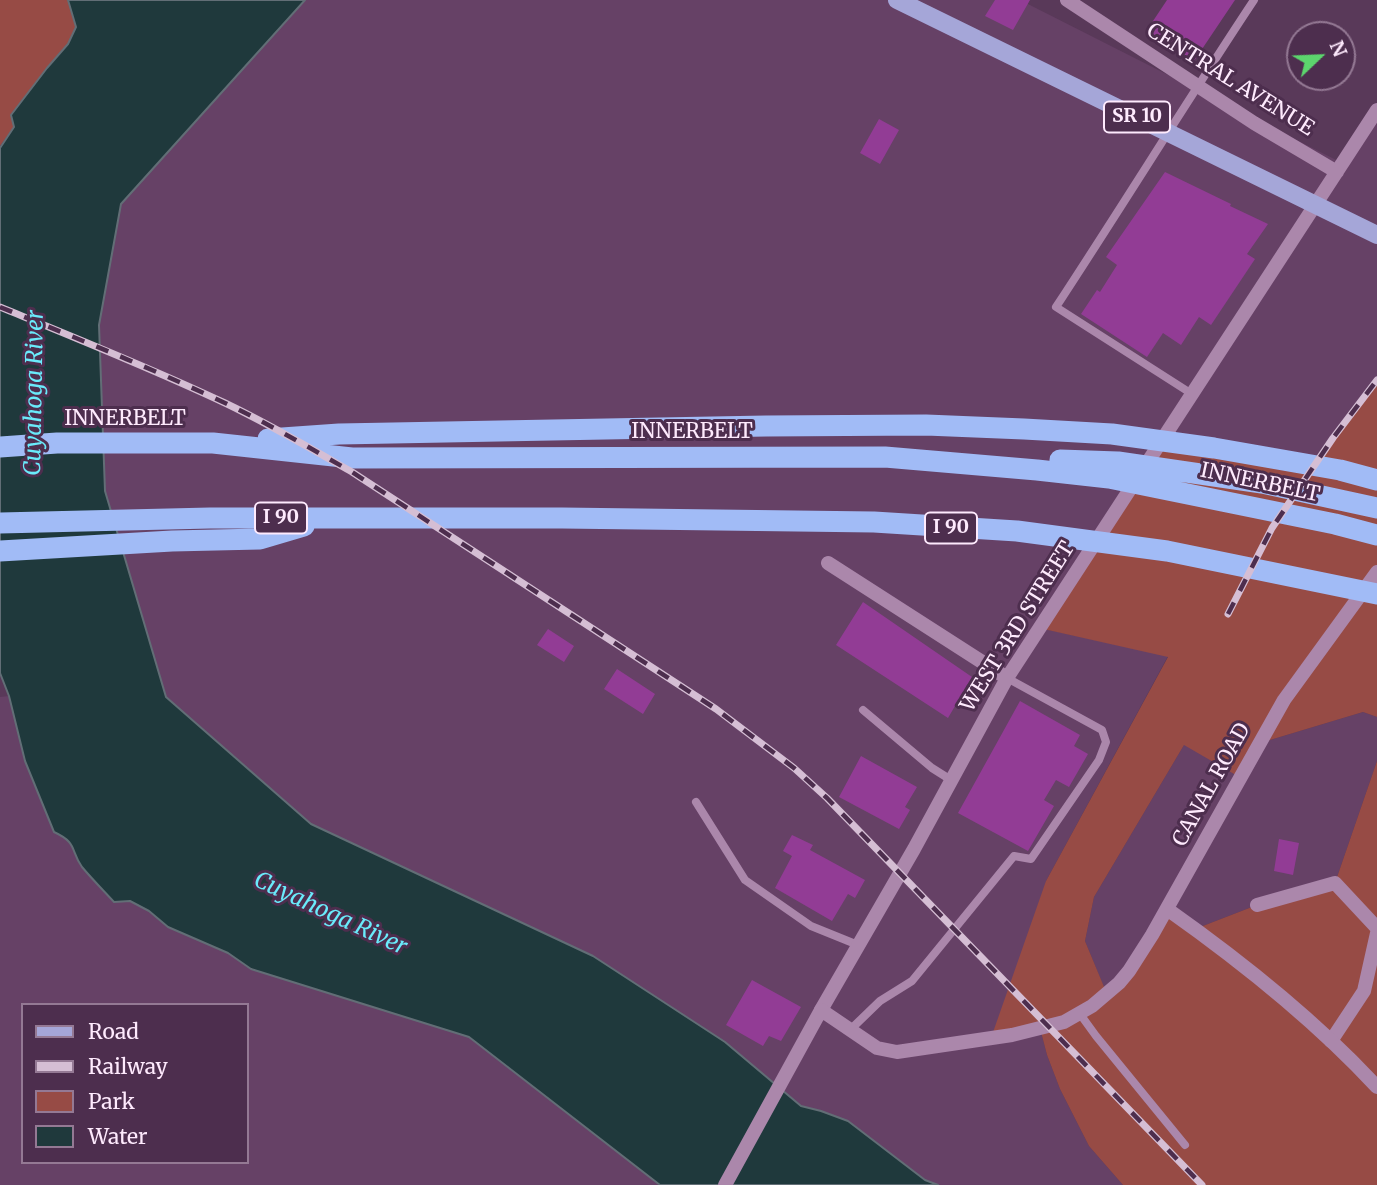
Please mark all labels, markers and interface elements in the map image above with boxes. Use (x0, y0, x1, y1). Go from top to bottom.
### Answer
street label: CENTRAL AVENUE (1142, 18, 1318, 142)
north arrow (1286, 21, 1356, 91)
text: N (1325, 37, 1352, 60)
road number: SR 10 (1104, 102, 1170, 132)
water label: Cuyahoga River (20, 310, 50, 476)
street label: INNERBELT (64, 406, 186, 432)
street label: INNERBELT (631, 419, 753, 445)
street label: INNERBELT (1198, 458, 1322, 508)
road number: I 90 (255, 503, 307, 534)
road number: I 90 (925, 512, 977, 544)
street label: WEST 3RD STREET (955, 537, 1081, 717)
street label: CANAL ROAD (1168, 719, 1256, 851)
water label: Cuyahoga River (249, 866, 411, 962)
legend (21, 1003, 248, 1164)
text: Road (88, 1018, 139, 1045)
text: Railway (88, 1053, 168, 1080)
text: Park (88, 1088, 135, 1115)
text: Water (88, 1123, 147, 1150)

